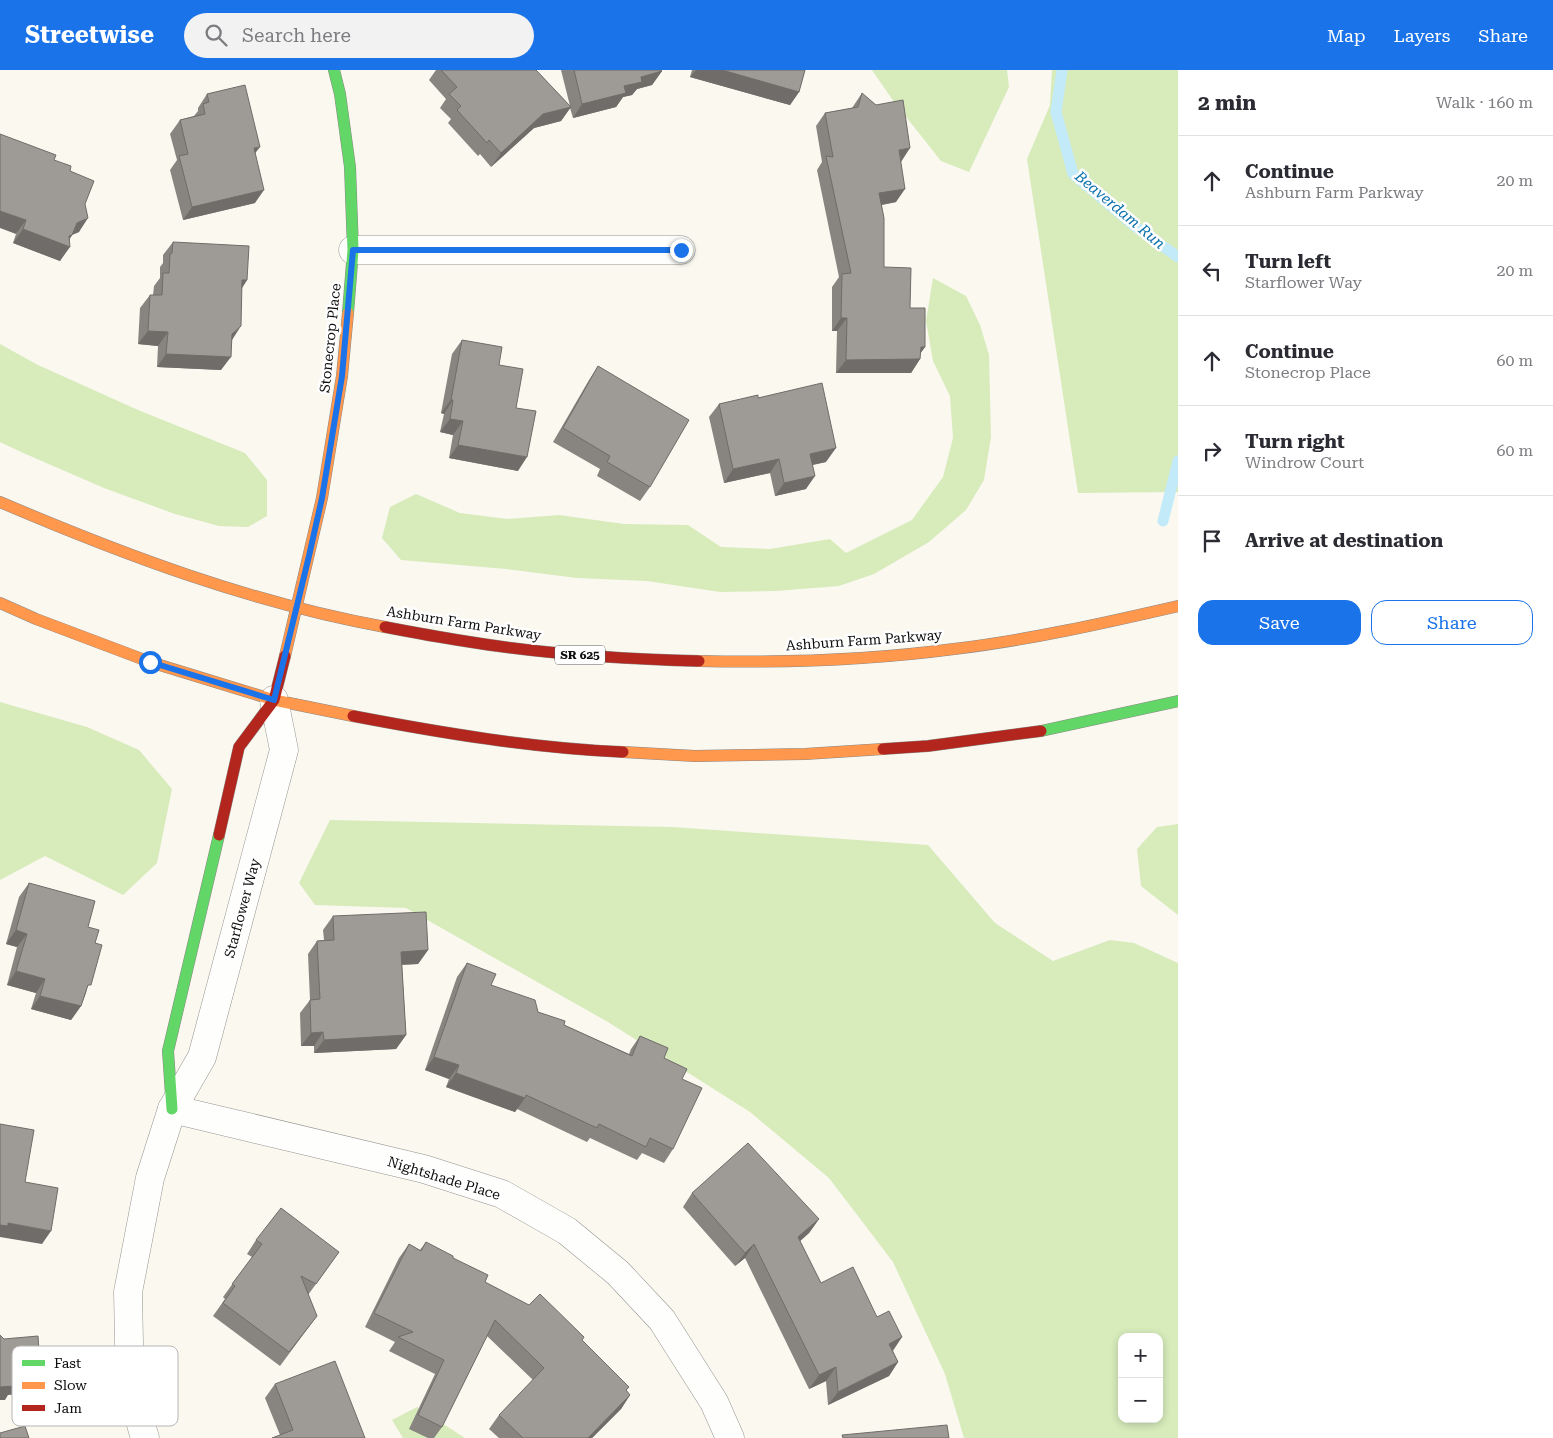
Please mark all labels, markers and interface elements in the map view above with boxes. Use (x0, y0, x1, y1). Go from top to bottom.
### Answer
search box (184, 13, 534, 58)
text: Streetwise (25, 21, 154, 49)
icon: search (202, 21, 230, 49)
text: Search here (242, 24, 351, 47)
text: Map (1327, 25, 1366, 46)
text: Layers (1394, 25, 1450, 46)
text: Share (1478, 25, 1528, 46)
text: 2 min (1198, 91, 1256, 115)
text: Walk · 160 m (1436, 93, 1533, 112)
text: Continue (1245, 160, 1334, 183)
water label: Beaverdam Run (1071, 167, 1169, 253)
icon: ahead (1198, 167, 1226, 195)
text: 20 m (1496, 171, 1533, 190)
text: Ashburn Farm Parkway (1245, 183, 1424, 202)
route end (670, 239, 693, 262)
text: Turn left (1245, 250, 1331, 273)
icon: left (1198, 257, 1226, 285)
text: 20 m (1496, 261, 1533, 280)
text: Starflower Way (1245, 273, 1362, 292)
street label: Stonecrop Place (316, 282, 344, 394)
text: Continue (1245, 340, 1334, 363)
icon: ahead (1198, 347, 1226, 375)
text: 60 m (1496, 351, 1533, 370)
text: Stonecrop Place (1245, 363, 1371, 382)
text: Turn right (1245, 430, 1345, 453)
icon: right (1198, 437, 1226, 465)
text: 60 m (1496, 441, 1533, 460)
text: Windrow Court (1245, 453, 1364, 472)
icon: arrive (1198, 527, 1226, 555)
text: Arrive at destination (1245, 529, 1443, 552)
button: Save (1198, 600, 1361, 645)
button: Share (1371, 600, 1533, 645)
street label: Ashburn Farm Parkway (385, 603, 543, 643)
street label: Ashburn Farm Parkway (785, 627, 943, 653)
road number: SR 625 (555, 646, 605, 664)
route start (139, 651, 162, 674)
street label: Starflower Way (221, 856, 263, 959)
street label: Nightshade Place (386, 1153, 503, 1203)
map controls (1118, 1333, 1163, 1423)
button: + (1118, 1333, 1163, 1378)
legend (12, 1346, 178, 1426)
text: Fast (54, 1355, 81, 1371)
text: Slow (54, 1377, 87, 1393)
button: − (1118, 1378, 1163, 1423)
text: Jam (54, 1400, 82, 1416)

